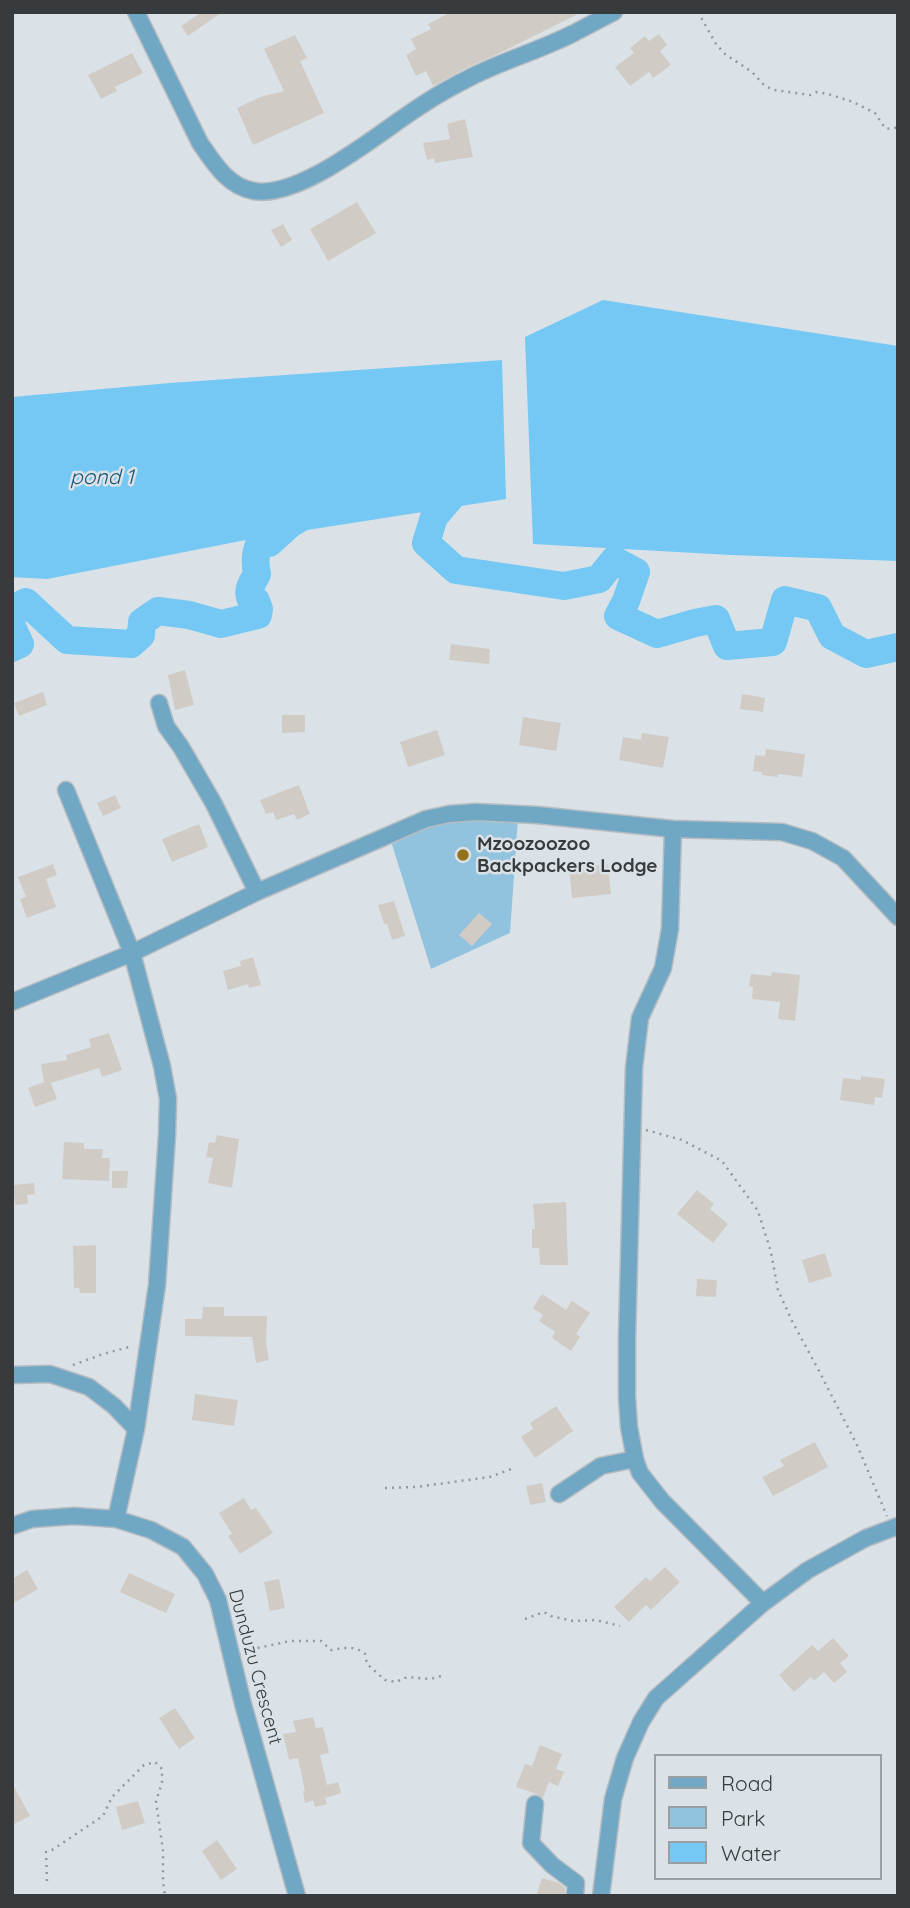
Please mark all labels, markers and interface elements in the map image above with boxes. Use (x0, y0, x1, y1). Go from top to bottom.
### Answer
water label: pond 1 (70, 465, 134, 491)
place label: Mzoozoozoo Backpackers Lodge (477, 833, 658, 877)
marker: Mzoozoozoo Backpackers Lodge (455, 847, 471, 863)
street label: Dunduzu Crescent (223, 1587, 287, 1747)
legend (654, 1754, 882, 1880)
text: Road (721, 1770, 773, 1796)
text: Park (721, 1805, 765, 1831)
text: Water (721, 1840, 781, 1866)

